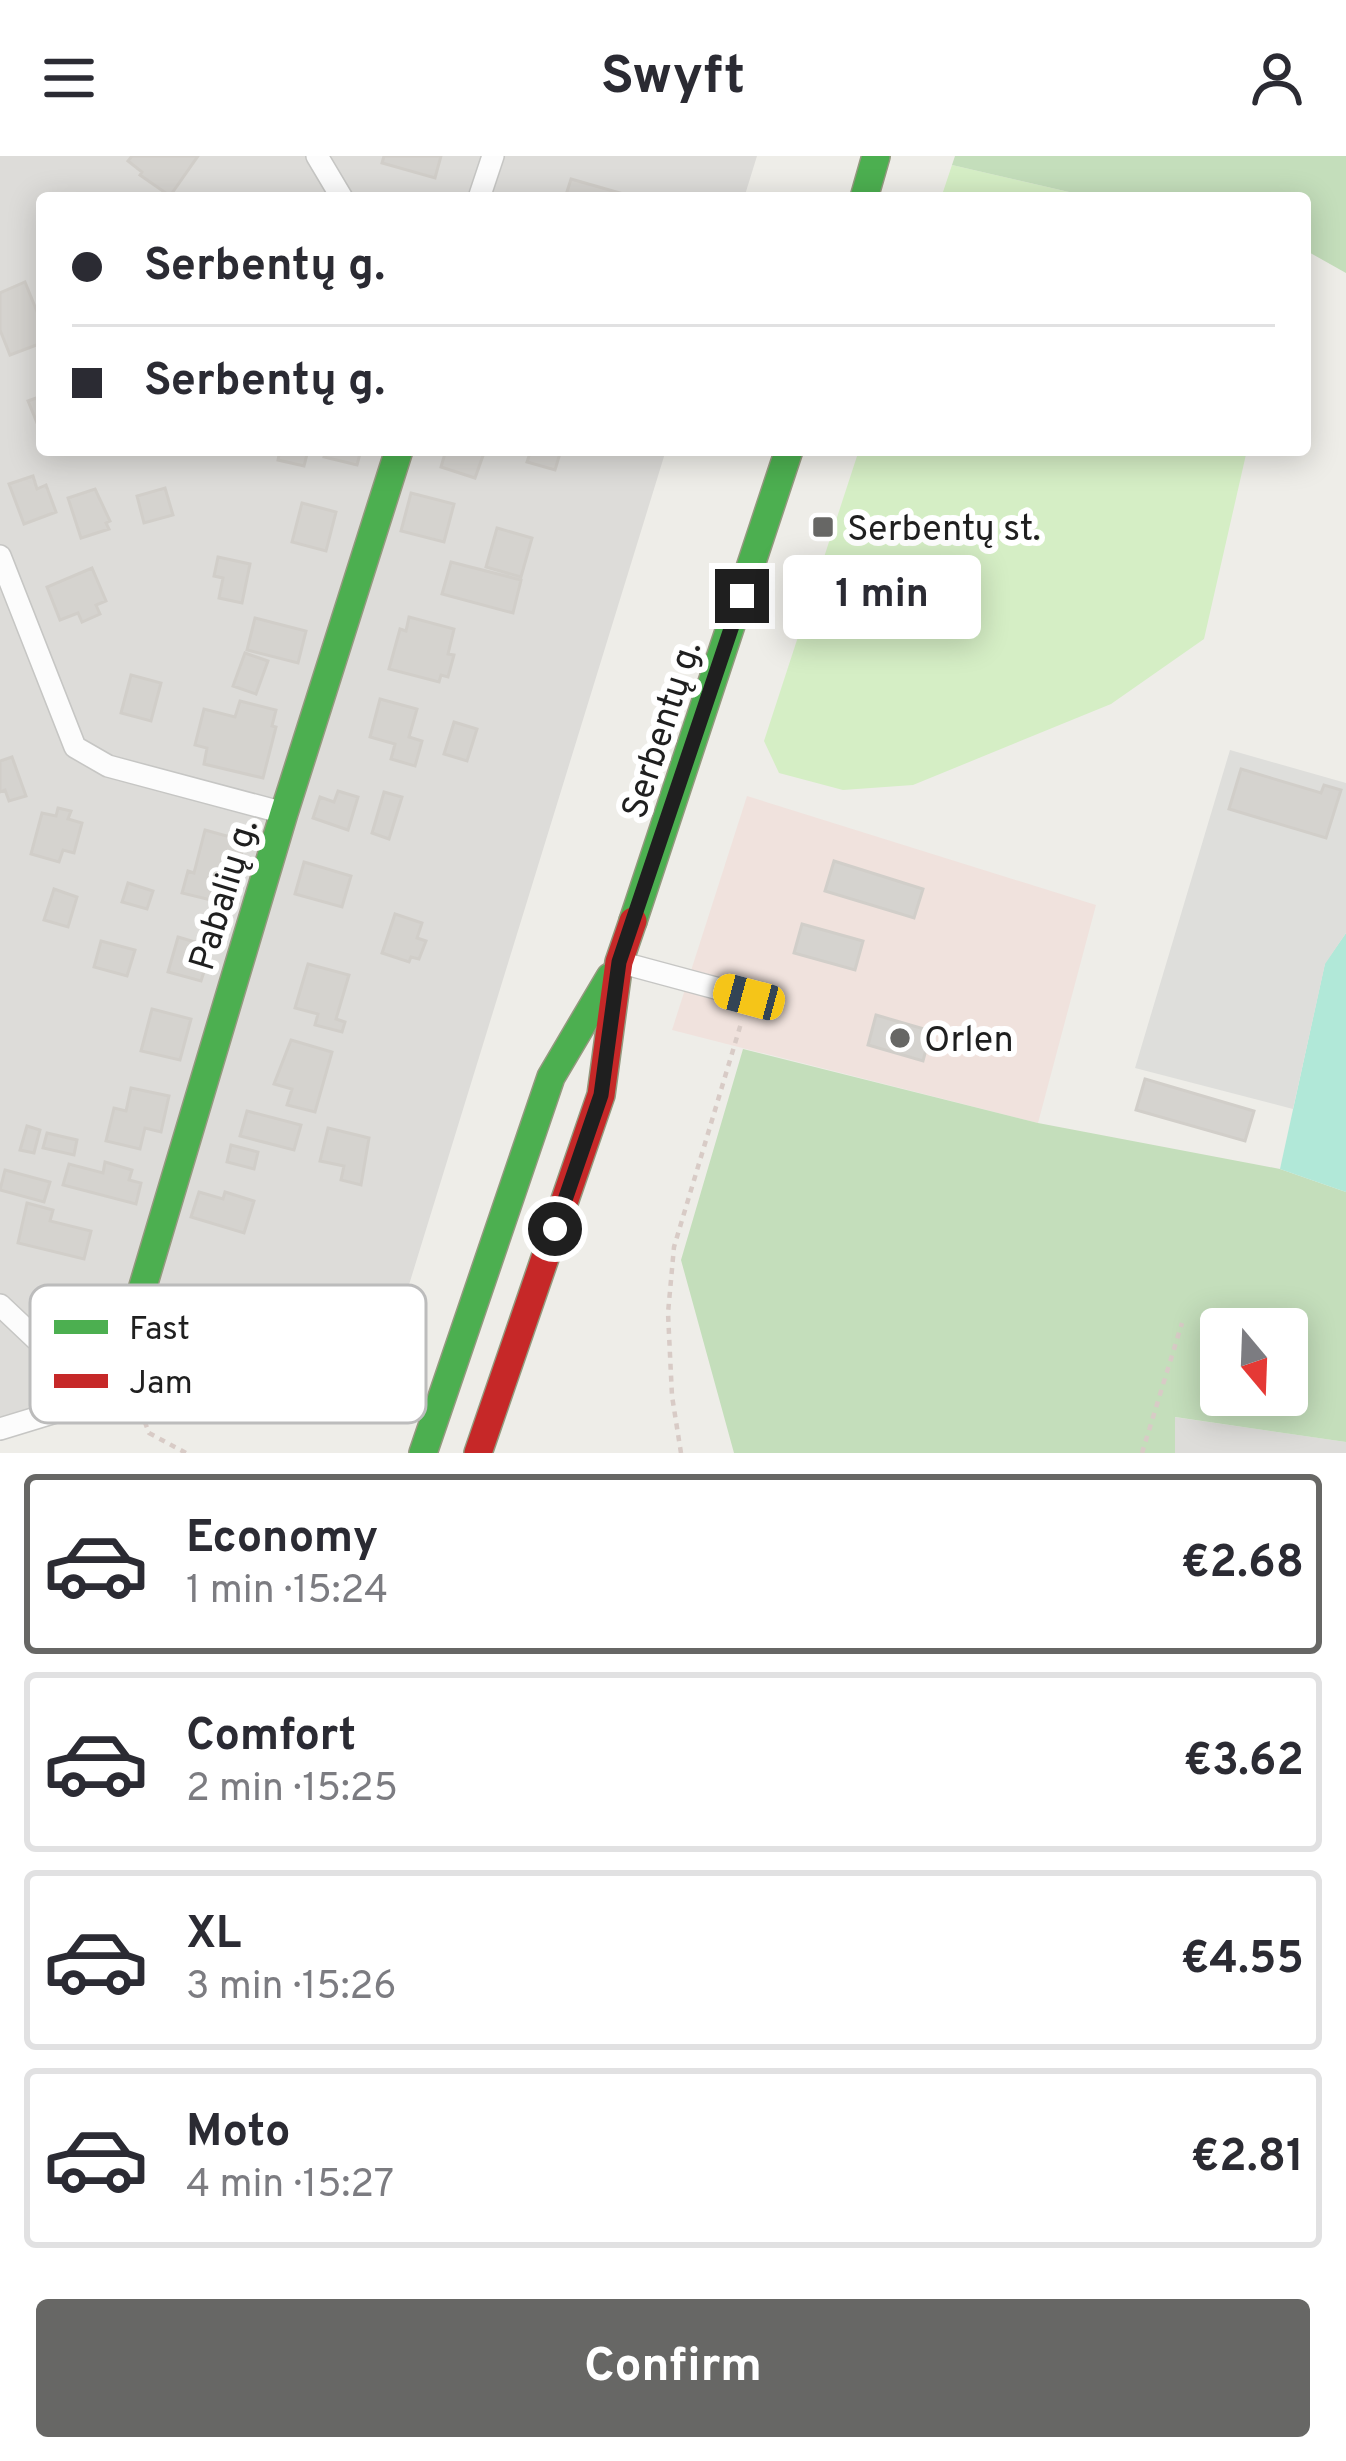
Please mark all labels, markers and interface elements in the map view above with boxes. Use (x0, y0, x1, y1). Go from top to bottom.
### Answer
text: Swyft (601, 44, 745, 113)
icon: menu (36, 45, 102, 111)
icon: person (1244, 45, 1310, 111)
text: Serbentų g. (144, 239, 385, 296)
text: Serbentų g. (144, 354, 385, 411)
place label: Serbentų st. (847, 508, 1041, 554)
marker: Serbentų st. (810, 514, 836, 540)
callout: 1 min (784, 554, 982, 638)
route end (715, 569, 769, 623)
text: 1 min (835, 572, 929, 621)
street label: Serbentų g. (613, 635, 714, 825)
street label: Pabalių g. (181, 814, 271, 977)
car (710, 970, 788, 1024)
place label: Orlen (924, 1019, 1014, 1065)
marker: Orlen (887, 1025, 913, 1051)
route start (528, 1202, 582, 1256)
legend (30, 1285, 426, 1423)
north arrow (1200, 1308, 1308, 1416)
map controls (1200, 1308, 1308, 1416)
text: Fast (129, 1310, 190, 1352)
text: Jam (129, 1364, 193, 1406)
icon: car (42, 1510, 150, 1618)
text: Economy (186, 1511, 378, 1568)
text: €2.68 (1181, 1536, 1304, 1593)
text: 1 min · 15:24 (186, 1568, 388, 1617)
icon: car (42, 1708, 150, 1816)
text: Comfort (186, 1709, 356, 1766)
text: €3.62 (1183, 1734, 1304, 1791)
text: 2 min · 15:25 (186, 1766, 398, 1815)
icon: car (42, 1906, 150, 2014)
text: XL (186, 1907, 241, 1964)
text: €4.55 (1181, 1932, 1304, 1989)
text: 3 min · 15:26 (186, 1964, 397, 2013)
icon: car (42, 2104, 150, 2212)
text: Moto (186, 2105, 290, 2162)
text: €2.81 (1191, 2130, 1304, 2187)
text: 4 min · 15:27 (186, 2162, 394, 2211)
button: Confirm (36, 2299, 1310, 2437)

